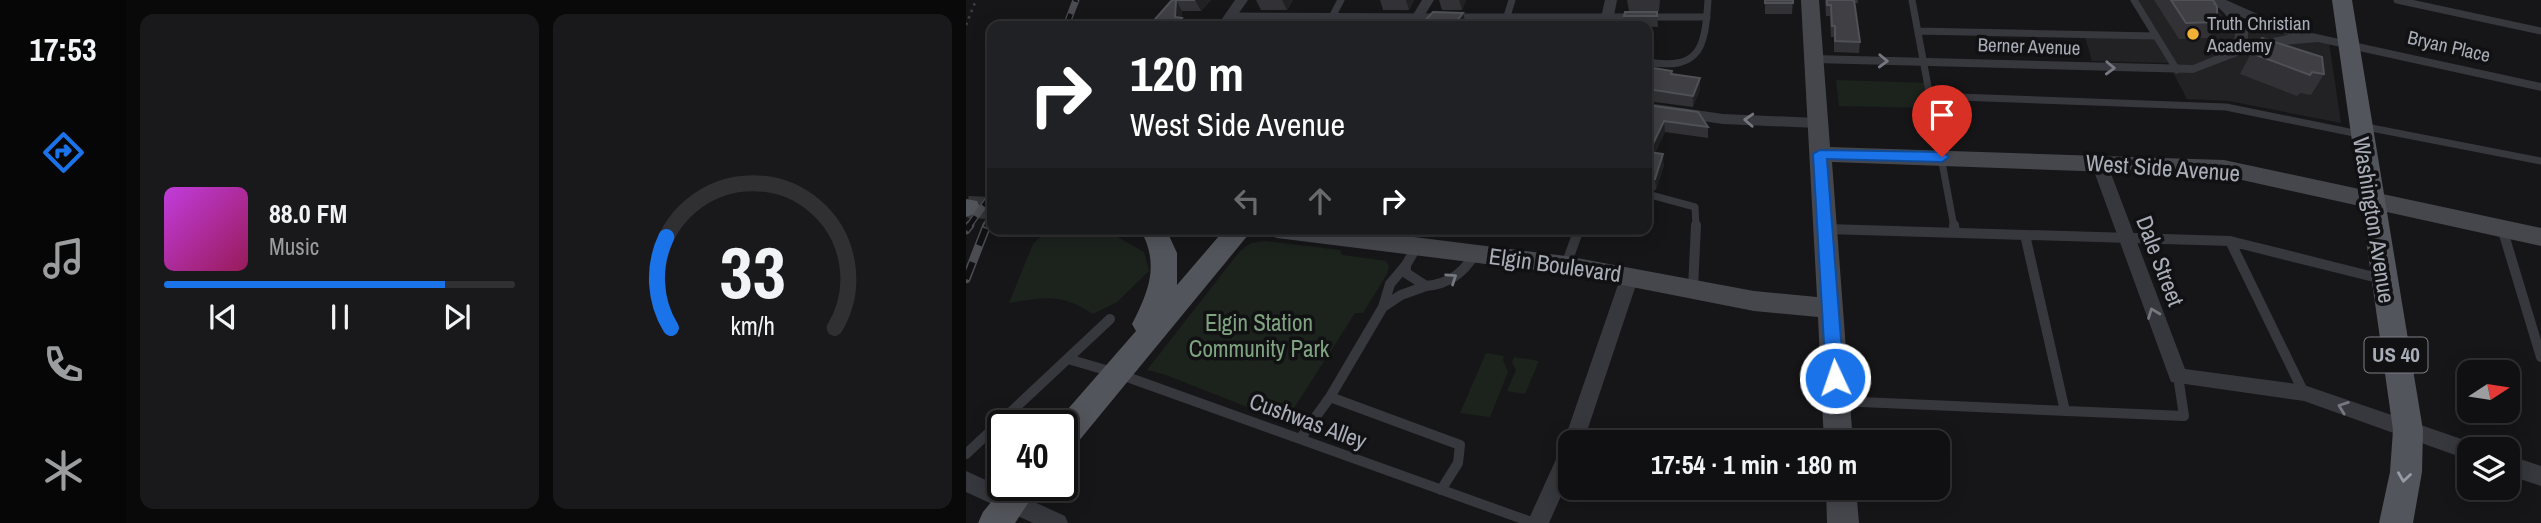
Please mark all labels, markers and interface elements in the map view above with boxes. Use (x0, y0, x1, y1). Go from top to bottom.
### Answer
place label: Truth Christian Academy (2206, 10, 2310, 58)
street label: Bryan Place (2405, 24, 2493, 68)
marker: Truth Christian Academy (2185, 26, 2201, 42)
text: 17:53 (29, 28, 97, 71)
street label: Berner Avenue (1977, 31, 2081, 61)
text: 120 m (1130, 40, 1244, 106)
icon: right (1015, 49, 1106, 140)
one-way arrow (1878, 53, 1888, 69)
one-way arrow (2105, 60, 2116, 76)
pin (1912, 85, 1972, 157)
icon: arrive (1923, 96, 1961, 134)
text: West Side Avenue (1130, 103, 1345, 146)
one-way arrow (1744, 113, 1755, 128)
icon: directions (39, 128, 88, 177)
street label: Washington Avenue (2346, 135, 2403, 305)
street label: West Side Avenue (2085, 147, 2241, 188)
icon: left (1228, 182, 1266, 220)
icon: ahead (1301, 182, 1339, 220)
icon: right (1374, 182, 1412, 220)
text: 88.0 FM (269, 196, 347, 231)
street label: Dale Street (2129, 211, 2192, 310)
text: 33 (719, 223, 786, 321)
text: Music (269, 231, 319, 262)
icon: music (39, 234, 88, 283)
street label: Elgin Boulevard (1487, 240, 1623, 289)
one-way arrow (1444, 273, 1457, 286)
icon: previous (204, 298, 242, 336)
icon: pause (321, 298, 359, 336)
icon: next (438, 298, 476, 336)
park label: Elgin Station Community Park (1189, 307, 1330, 364)
one-way arrow (2148, 307, 2162, 319)
text: km/h (730, 308, 775, 342)
road number: US 40 (2364, 338, 2428, 372)
icon: phone (39, 340, 88, 389)
position arrow (1798, 341, 1872, 415)
north arrow (2457, 360, 2520, 424)
map controls (2457, 360, 2520, 500)
street label: Cushwas Alley (1245, 385, 1372, 456)
one-way arrow (2338, 401, 2350, 415)
speed limit sign: 40 (987, 410, 1078, 501)
button: layers (2457, 437, 2520, 500)
icon: climate (39, 446, 88, 495)
text: 17:54 · 1 min · 180 m (1651, 447, 1857, 482)
one-way arrow (2397, 471, 2412, 483)

